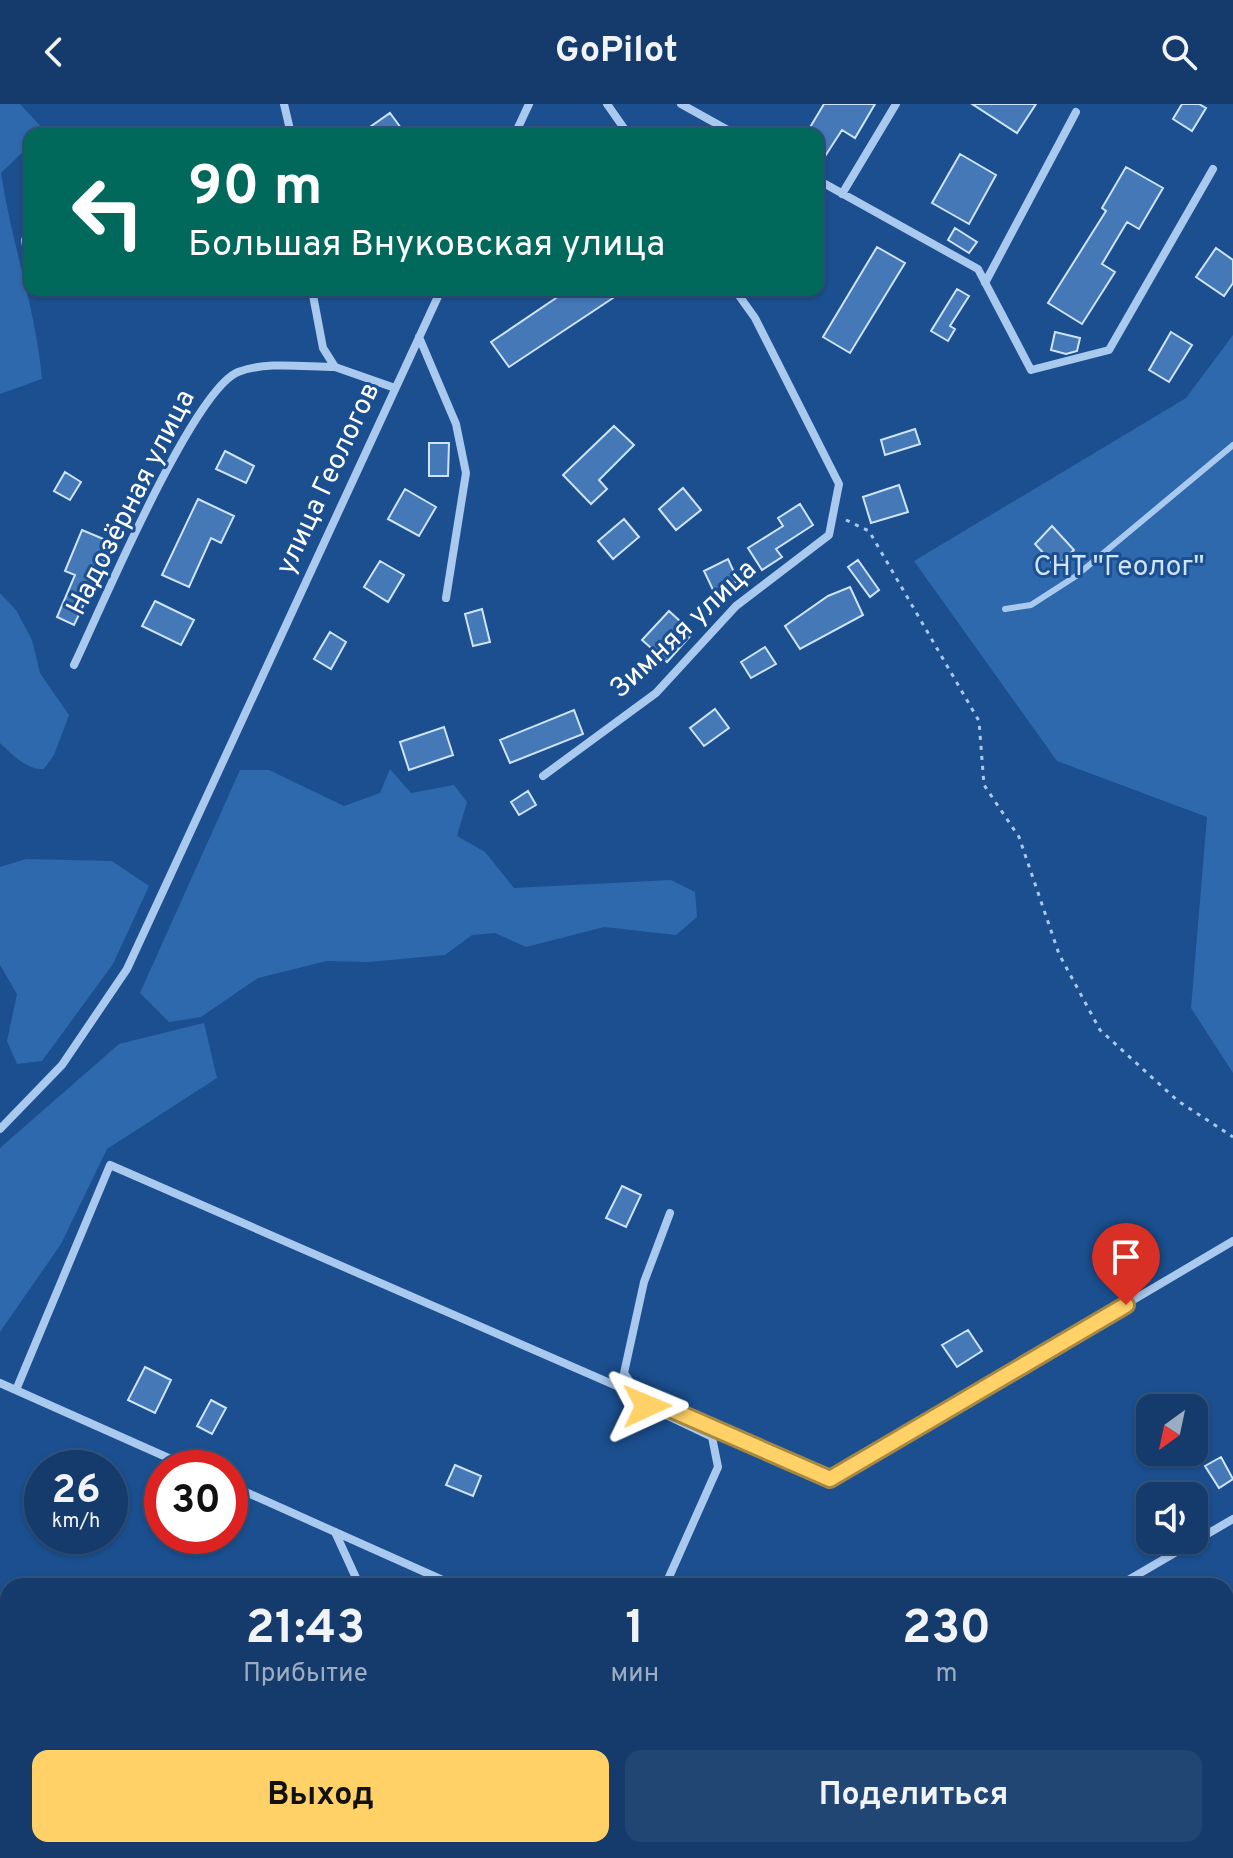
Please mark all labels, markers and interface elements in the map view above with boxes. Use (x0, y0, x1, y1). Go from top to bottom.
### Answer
text: GoPilot (555, 29, 678, 75)
icon: back (32, 30, 76, 74)
icon: search (1157, 30, 1201, 74)
text: 90 m (188, 154, 323, 224)
icon: left (56, 160, 160, 264)
text: Большая Внуковская улица (188, 223, 665, 269)
street label: улица Геологов (269, 377, 389, 581)
street label: Надозёрная улица (59, 384, 205, 622)
park label: СНТ "Геолог" (1033, 550, 1205, 586)
street label: Зимняя улица (603, 553, 765, 707)
pin (1092, 1223, 1160, 1305)
icon: arrive (1104, 1235, 1148, 1279)
position arrow (605, 1364, 689, 1448)
north arrow (1136, 1394, 1208, 1466)
map controls (1136, 1394, 1208, 1554)
speed limit sign: 30 (144, 1450, 248, 1554)
text: 26 (51, 1467, 101, 1517)
button: sound (1136, 1482, 1208, 1554)
text: km/h (52, 1509, 100, 1535)
text: 21:43 (245, 1600, 365, 1660)
text: 1 (625, 1600, 644, 1660)
text: 230 (902, 1600, 991, 1660)
text: Прибытие (243, 1658, 368, 1691)
text: мин (611, 1658, 659, 1691)
text: m (936, 1658, 958, 1691)
button: Выход (32, 1750, 609, 1842)
button: Поделиться (625, 1750, 1202, 1842)

